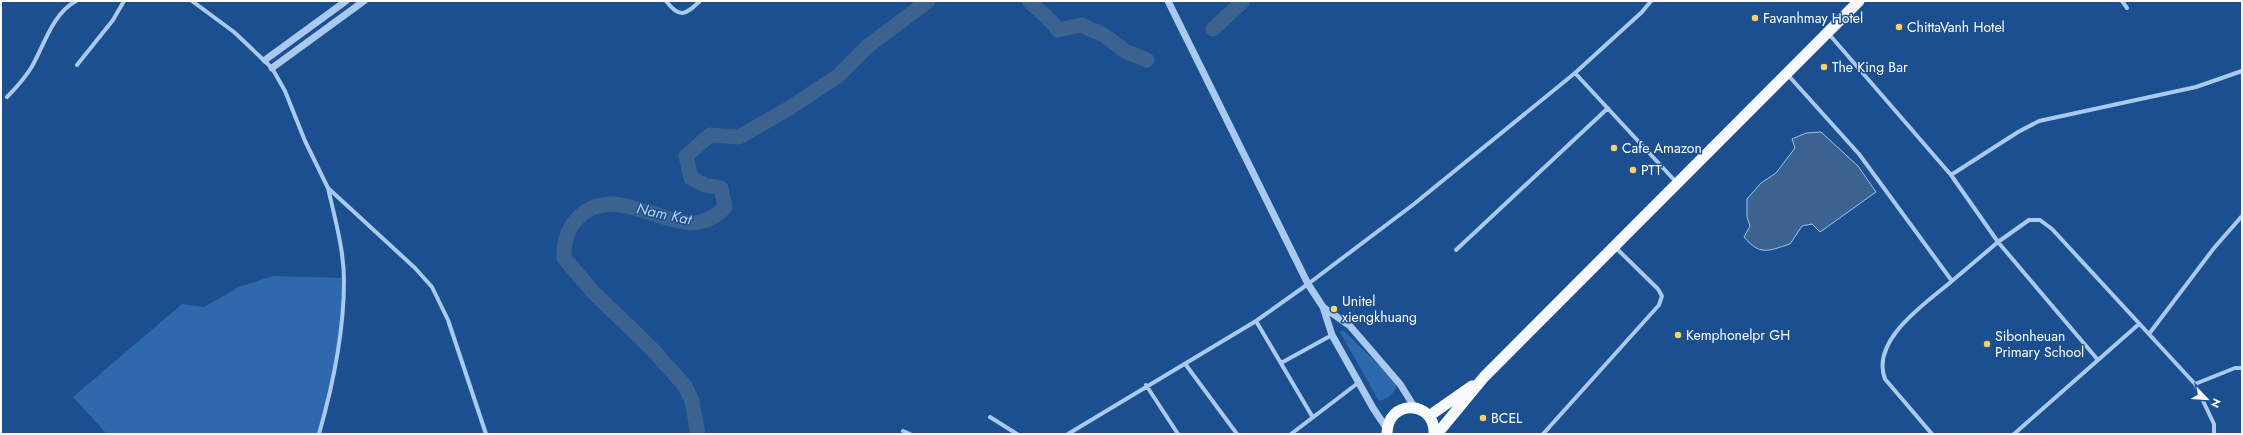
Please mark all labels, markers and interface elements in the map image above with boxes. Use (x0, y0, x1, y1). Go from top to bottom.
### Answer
place label: Favanhmay Hotel (1763, 8, 1863, 28)
marker: Favanhmay Hotel (1750, 13, 1760, 23)
place label: ChittaVanh Hotel (1907, 17, 2005, 37)
marker: ChittaVanh Hotel (1894, 22, 1904, 32)
place label: The King Bar (1832, 57, 1908, 77)
marker: The King Bar (1819, 62, 1829, 72)
place label: Cafe Amazon (1622, 138, 1702, 158)
marker: Cafe Amazon (1609, 143, 1619, 153)
place label: PTT (1641, 160, 1662, 180)
marker: PTT (1628, 165, 1638, 175)
water label: Nam Kat (635, 197, 695, 231)
place label: Unitel xiengkhuang (1342, 291, 1417, 327)
marker: Unitel xiengkhuang (1329, 304, 1339, 314)
place label: Kemphonelpr GH (1686, 325, 1790, 345)
place label: Sibonheuan Primary School (1995, 326, 2084, 362)
marker: Kemphonelpr GH (1673, 330, 1683, 340)
marker: Sibonheuan Primary School (1982, 339, 1992, 349)
north arrow (2187, 379, 2227, 419)
text: N (2207, 396, 2225, 411)
place label: BCEL (1491, 408, 1523, 428)
marker: BCEL (1478, 413, 1488, 423)

